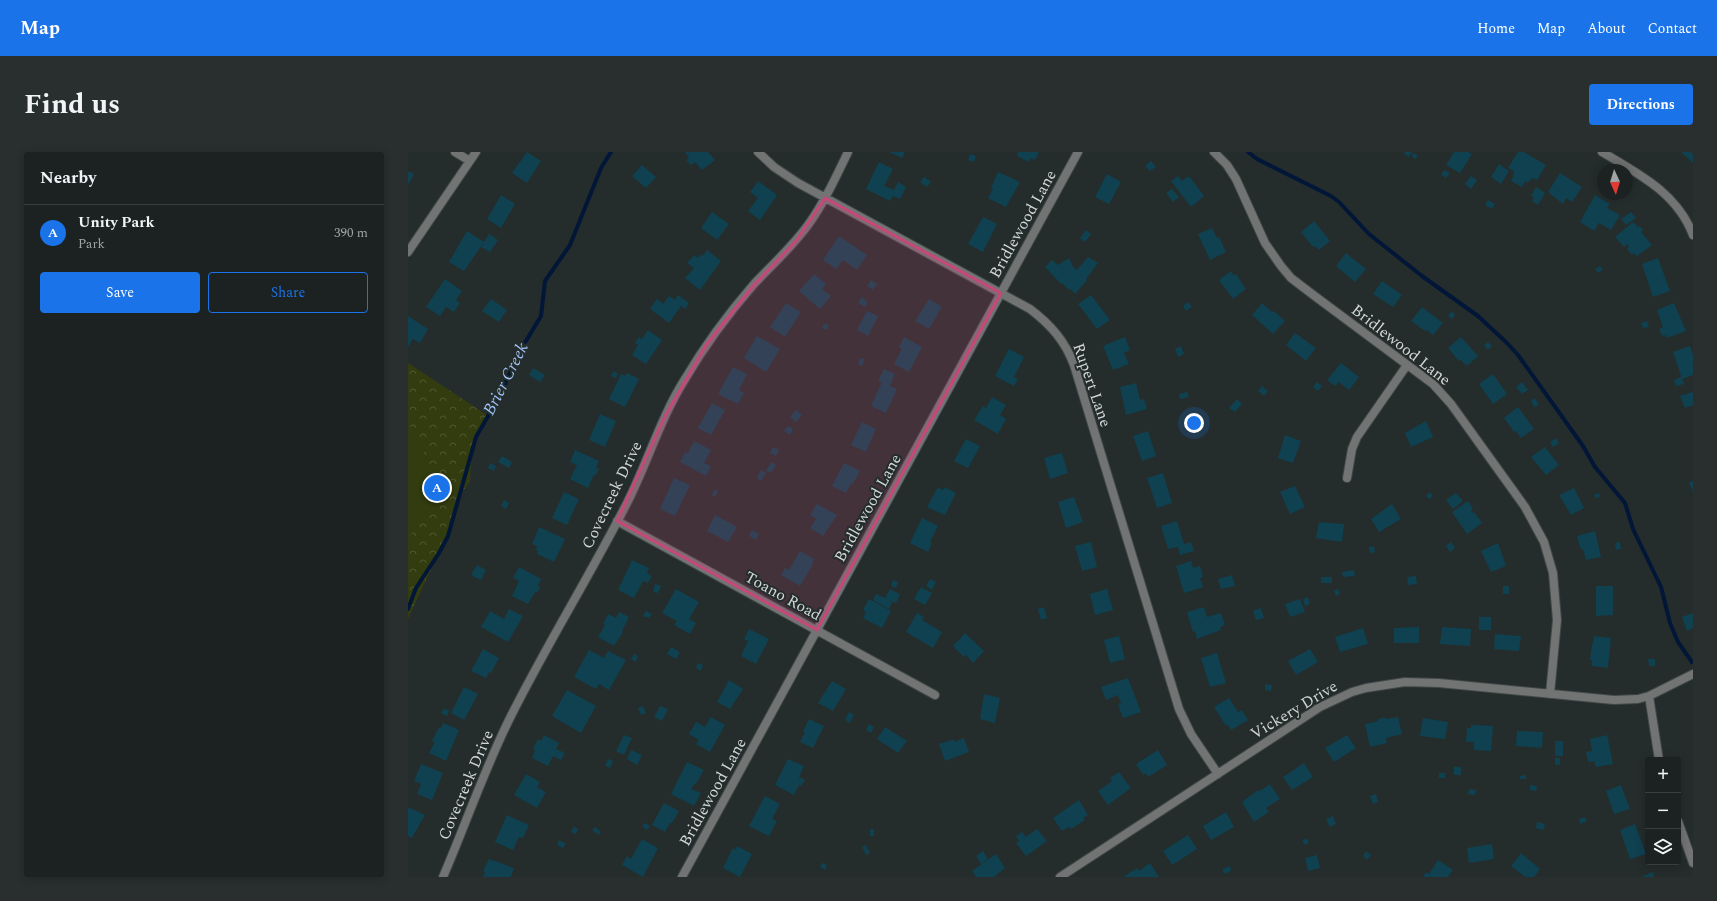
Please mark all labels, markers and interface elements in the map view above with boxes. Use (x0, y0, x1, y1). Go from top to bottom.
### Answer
text: Map (20, 14, 60, 43)
text: Home (1477, 18, 1515, 39)
text: Map (1537, 18, 1565, 39)
text: About (1587, 18, 1626, 39)
text: Contact (1648, 18, 1697, 39)
text: Find us (24, 83, 120, 126)
button: Directions (1589, 84, 1693, 125)
north arrow (1597, 164, 1633, 200)
text: Nearby (40, 165, 96, 191)
street label: Bridlewood Lane (983, 165, 1063, 283)
text: Unity Park (78, 211, 155, 234)
text: A (48, 223, 58, 243)
text: 390 m (334, 223, 368, 243)
text: Park (78, 234, 105, 254)
button: Save (40, 272, 200, 313)
button: Share (208, 272, 368, 313)
street label: Bridlewood Lane (1346, 298, 1456, 392)
water label: Brier Creek (477, 338, 535, 420)
street label: Rupert Lane (1066, 340, 1118, 430)
your location (1184, 413, 1204, 433)
street label: Covecreek Drive (576, 437, 648, 553)
street label: Bridlewood Lane (828, 449, 908, 567)
pin: A (424, 473, 450, 503)
street label: Toano Road (740, 565, 826, 627)
street label: Vickery Drive (1246, 674, 1342, 746)
street label: Covecreek Drive (432, 726, 500, 844)
street label: Bridlewood Lane (673, 733, 753, 851)
map controls (1645, 757, 1681, 865)
button: + (1645, 757, 1681, 793)
button: − (1645, 793, 1681, 829)
button: layers (1645, 829, 1681, 865)

